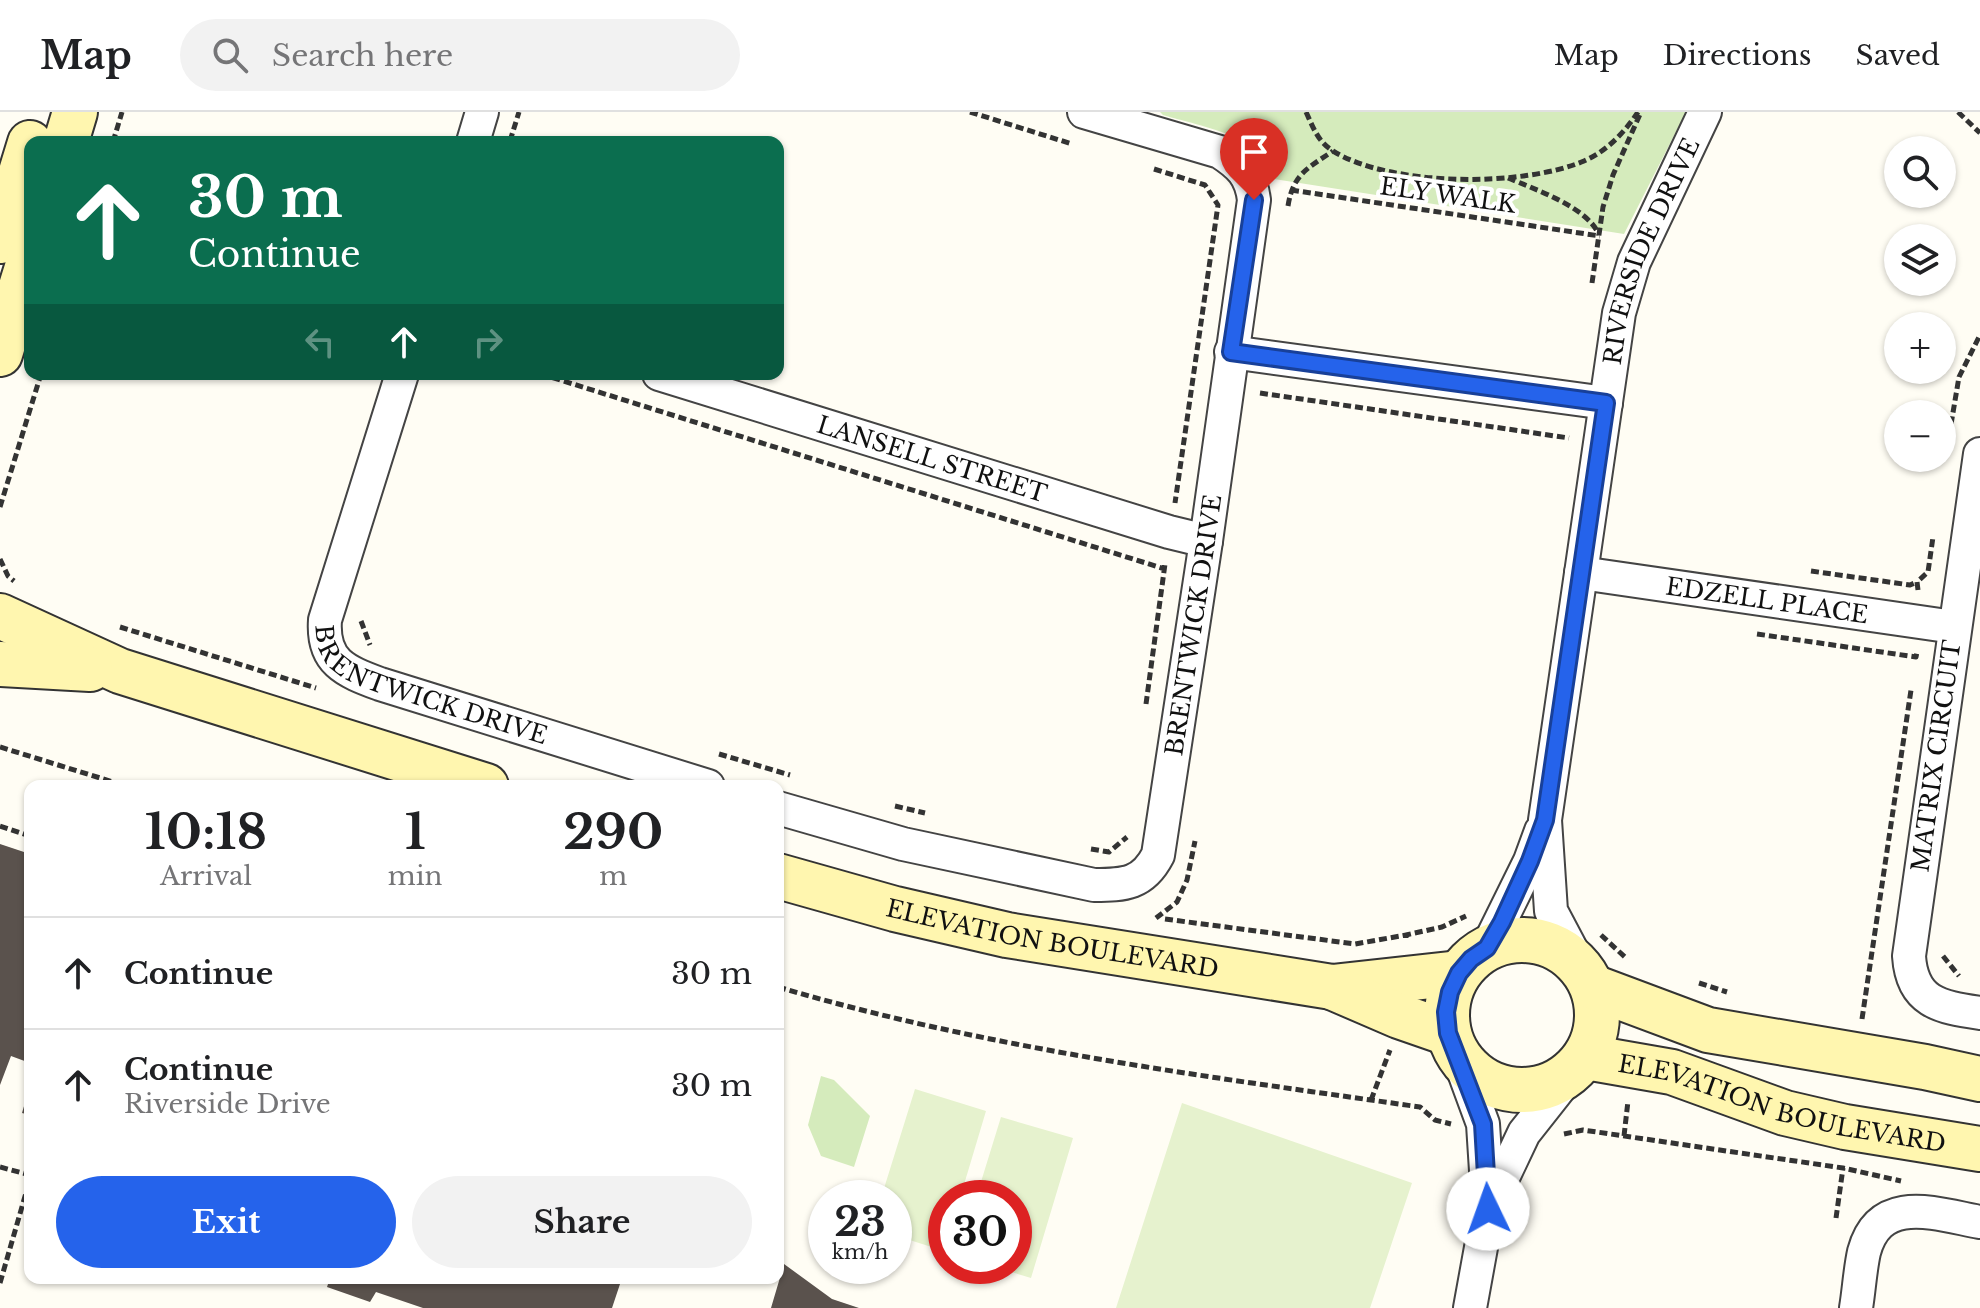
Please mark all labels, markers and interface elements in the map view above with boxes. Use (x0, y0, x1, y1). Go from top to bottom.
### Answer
search box (180, 19, 740, 91)
text: Map (40, 32, 132, 79)
icon: search (208, 33, 252, 77)
text: Search here (272, 37, 453, 74)
text: Map (1554, 38, 1619, 73)
text: Directions (1663, 38, 1812, 73)
text: Saved (1856, 38, 1940, 73)
pin (1220, 118, 1288, 200)
icon: arrive (1232, 130, 1276, 174)
street label: RIVERSIDE DRIVE (1597, 133, 1705, 366)
map controls (1884, 136, 1956, 472)
button: search (1884, 136, 1956, 208)
text: 30 m (188, 163, 343, 232)
icon: ahead (56, 168, 160, 272)
street label: ELY WALK (1378, 171, 1519, 219)
button: layers (1884, 224, 1956, 296)
text: Continue (188, 232, 361, 277)
button: + (1884, 312, 1956, 384)
icon: left (298, 320, 342, 364)
icon: ahead (382, 320, 426, 364)
icon: right (466, 320, 510, 364)
button: − (1884, 400, 1956, 472)
street label: LANSELL STREET (814, 409, 1051, 508)
street label: BRENTWICK DRIVE (1159, 493, 1227, 758)
street label: EDZELL PLACE (1664, 571, 1870, 629)
street label: BRENTWICK DRIVE (310, 623, 551, 750)
street label: MATRIX CIRCUIT (1905, 638, 1967, 874)
text: 10:18 (145, 802, 267, 862)
text: 1 (405, 802, 426, 862)
text: 290 (563, 802, 663, 862)
text: Arrival (160, 860, 252, 892)
text: min (388, 860, 443, 892)
text: m (599, 860, 627, 892)
street label: ELEVATION BOULEVARD (883, 893, 1221, 983)
icon: ahead (56, 951, 100, 995)
text: Continue (124, 955, 273, 992)
text: 30 m (671, 955, 752, 992)
street label: ELEVATION BOULEVARD (1616, 1048, 1948, 1158)
text: Continue (124, 1051, 273, 1088)
icon: ahead (56, 1063, 100, 1107)
text: 30 m (671, 1067, 752, 1104)
text: Riverside Drive (124, 1088, 331, 1120)
position arrow (1446, 1167, 1530, 1251)
button: Exit (56, 1176, 396, 1268)
button: Share (412, 1176, 752, 1268)
speed limit sign: 30 (928, 1180, 1032, 1284)
text: 23 (834, 1197, 886, 1247)
text: km/h (832, 1240, 888, 1264)

